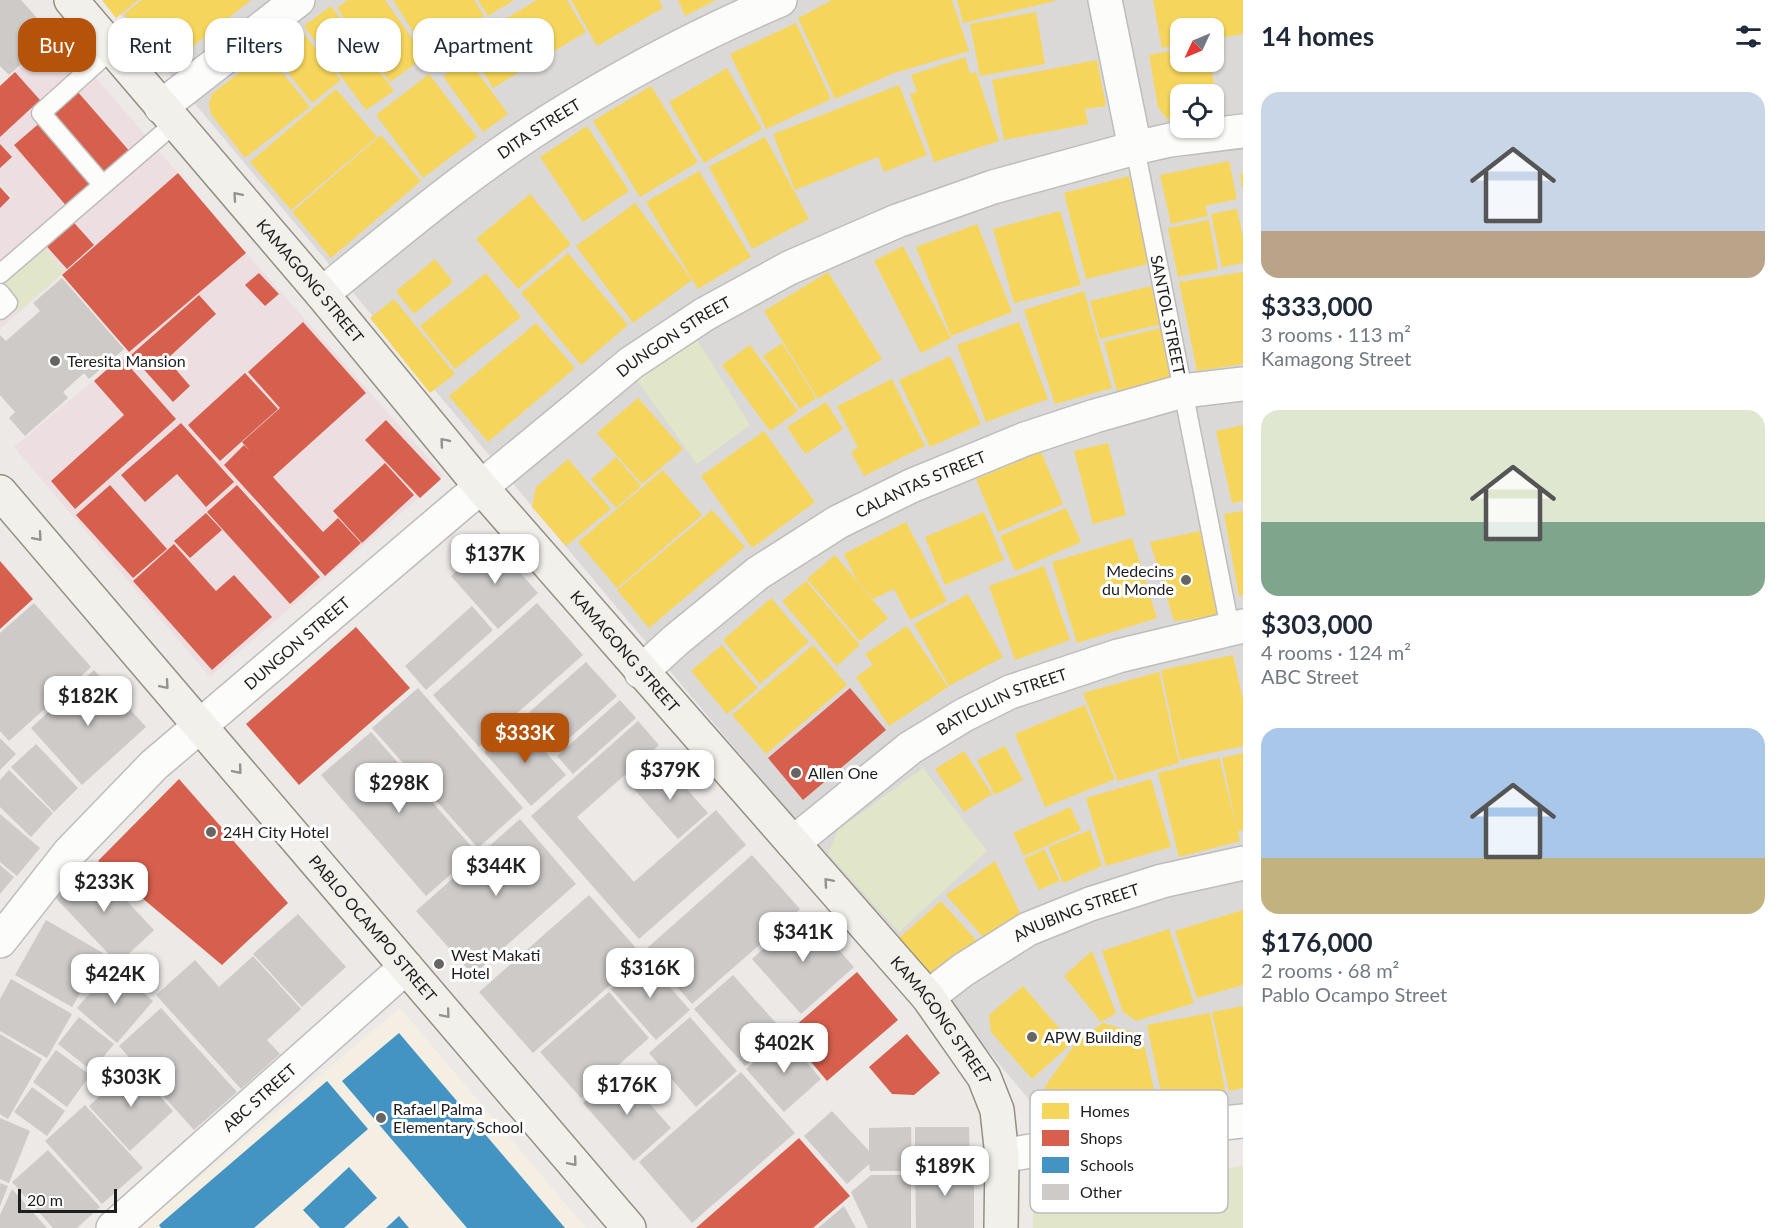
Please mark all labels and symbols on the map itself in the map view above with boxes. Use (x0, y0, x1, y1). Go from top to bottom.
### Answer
north arrow (1170, 18, 1224, 72)
street label: DITA STREET (493, 94, 584, 162)
one-way arrow (234, 192, 245, 203)
street label: KAMAGONG STREET (253, 215, 368, 347)
street label: SANTOL STREET (1147, 253, 1190, 377)
street label: DUNGON STREET (612, 292, 734, 381)
place label: Teresita Mansion (67, 351, 186, 370)
marker: Teresita Mansion (48, 354, 62, 368)
one-way arrow (440, 438, 451, 449)
street label: CALANTAS STREET (852, 446, 989, 521)
one-way arrow (31, 530, 42, 541)
pin: $137K (453, 534, 537, 585)
place label: Medecins du Monde (1102, 561, 1174, 598)
marker: Medecins du Monde (1179, 573, 1193, 587)
street label: KAMAGONG STREET (567, 586, 684, 716)
street label: DUNGON STREET (240, 592, 354, 693)
street label: BATICULIN STREET (933, 664, 1070, 739)
pin: $182K (46, 676, 130, 727)
one-way arrow (158, 678, 169, 689)
pin: $333K (483, 713, 567, 764)
pin: $379K (628, 750, 712, 801)
one-way arrow (231, 763, 242, 774)
pin: $298K (357, 763, 441, 814)
place label: Allen One (808, 763, 878, 782)
marker: Allen One (789, 766, 803, 780)
place label: 24H City Hotel (223, 822, 329, 841)
marker: 24H City Hotel (204, 825, 218, 839)
pin: $344K (454, 846, 538, 897)
street label: PABLO OCAMPO STREET (305, 851, 441, 1006)
pin: $233K (62, 862, 146, 913)
one-way arrow (824, 879, 835, 889)
street label: ANUBING STREET (1009, 879, 1142, 945)
pin: $341K (761, 912, 845, 963)
place label: West Makati Hotel (451, 945, 540, 982)
pin: $316K (608, 948, 692, 999)
street label: KAMAGONG STREET (887, 952, 996, 1087)
pin: $424K (73, 954, 157, 1005)
marker: West Makati Hotel (432, 957, 446, 971)
one-way arrow (439, 1007, 450, 1018)
pin: $402K (742, 1023, 826, 1074)
place label: APW Building (1044, 1027, 1142, 1046)
marker: APW Building (1025, 1030, 1039, 1044)
pin: $303K (89, 1057, 173, 1108)
street label: ABC STREET (218, 1059, 300, 1135)
pin: $176K (585, 1065, 669, 1116)
legend (1030, 1090, 1228, 1213)
place label: Rafael Palma Elementary School (393, 1099, 523, 1136)
text: Homes (1080, 1101, 1130, 1120)
marker: Rafael Palma Elementary School (374, 1111, 388, 1125)
text: Shops (1080, 1128, 1123, 1147)
pin: $189K (903, 1146, 987, 1197)
one-way arrow (566, 1155, 577, 1166)
text: Schools (1080, 1155, 1134, 1174)
text: Other (1080, 1182, 1122, 1201)
scale bar (18, 1186, 117, 1214)

